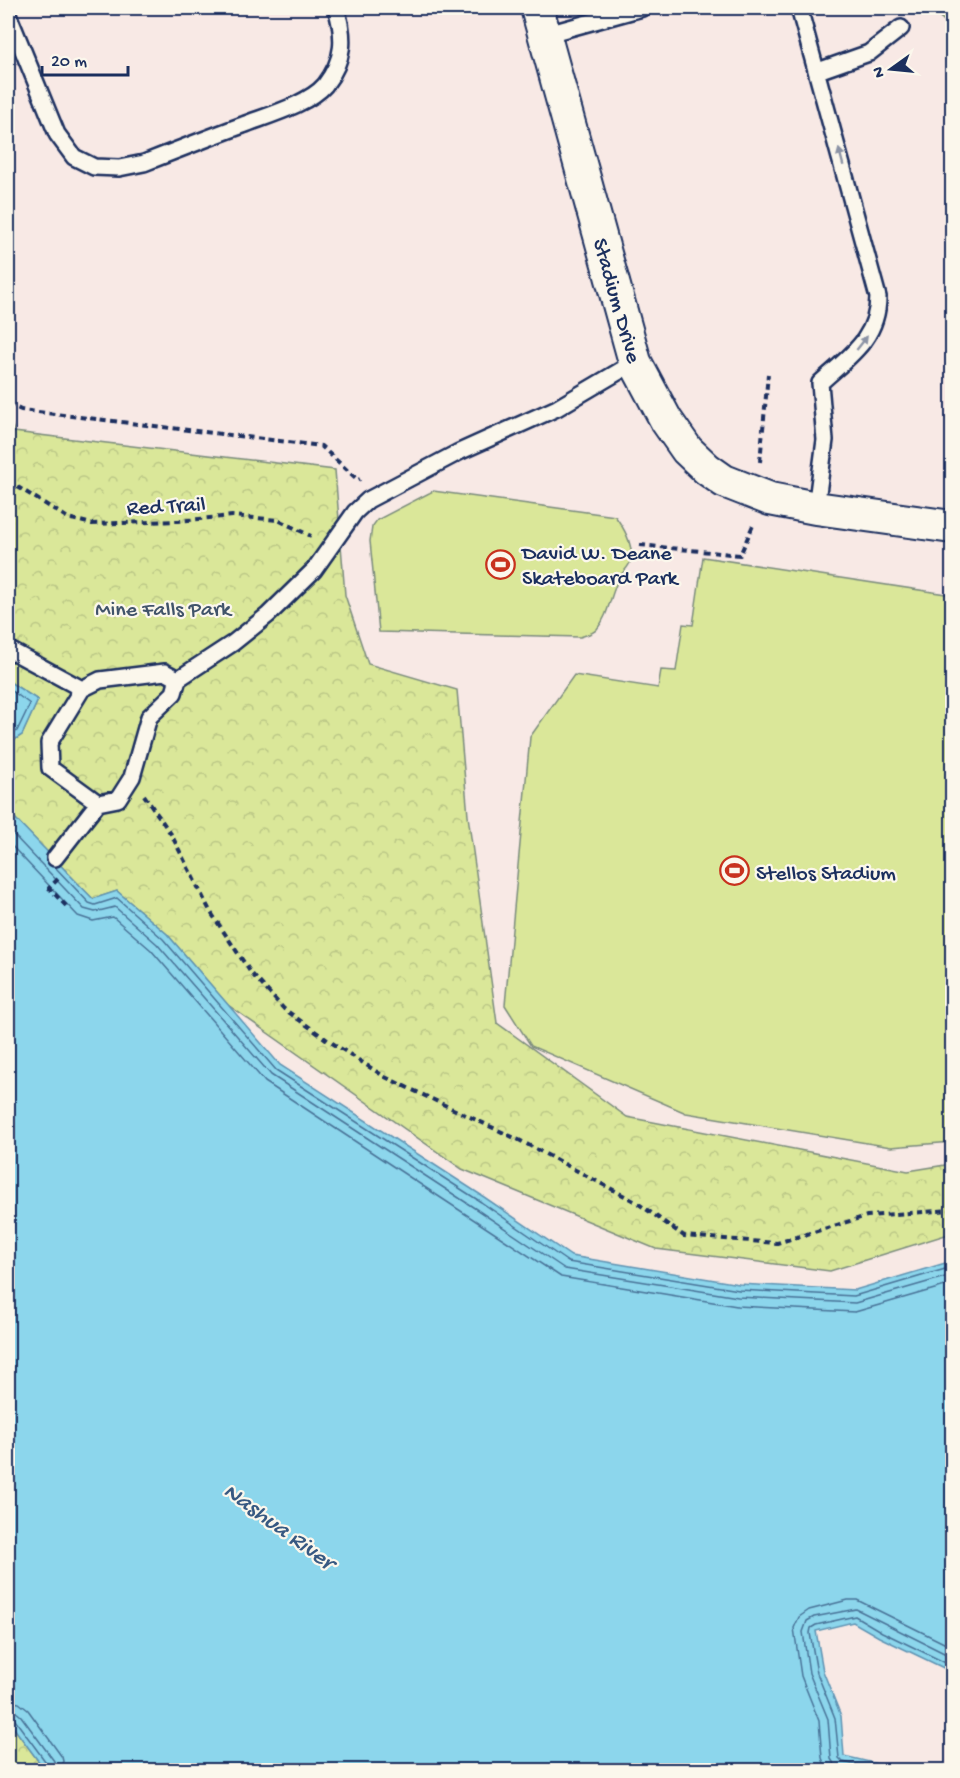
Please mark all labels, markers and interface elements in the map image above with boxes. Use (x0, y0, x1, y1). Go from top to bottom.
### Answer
scale bar (42, 39, 128, 77)
north arrow (861, 39, 921, 99)
text: 20 m (51, 52, 87, 73)
text: N (869, 64, 890, 79)
one-way arrow (836, 148, 845, 166)
street label: Stadium Drive (585, 236, 645, 367)
one-way arrow (855, 335, 867, 350)
street label: Red Trail (126, 493, 207, 523)
place label: David W. Deane Skateboard Park (520, 542, 680, 593)
sports icon: David W. Deane Skateboard Park (485, 548, 517, 580)
park label: Mine Falls Park (95, 598, 233, 624)
sports icon: Stellos Stadium (719, 855, 751, 887)
place label: Stellos Stadium (756, 862, 896, 888)
water label: Nashua River (217, 1478, 343, 1580)

